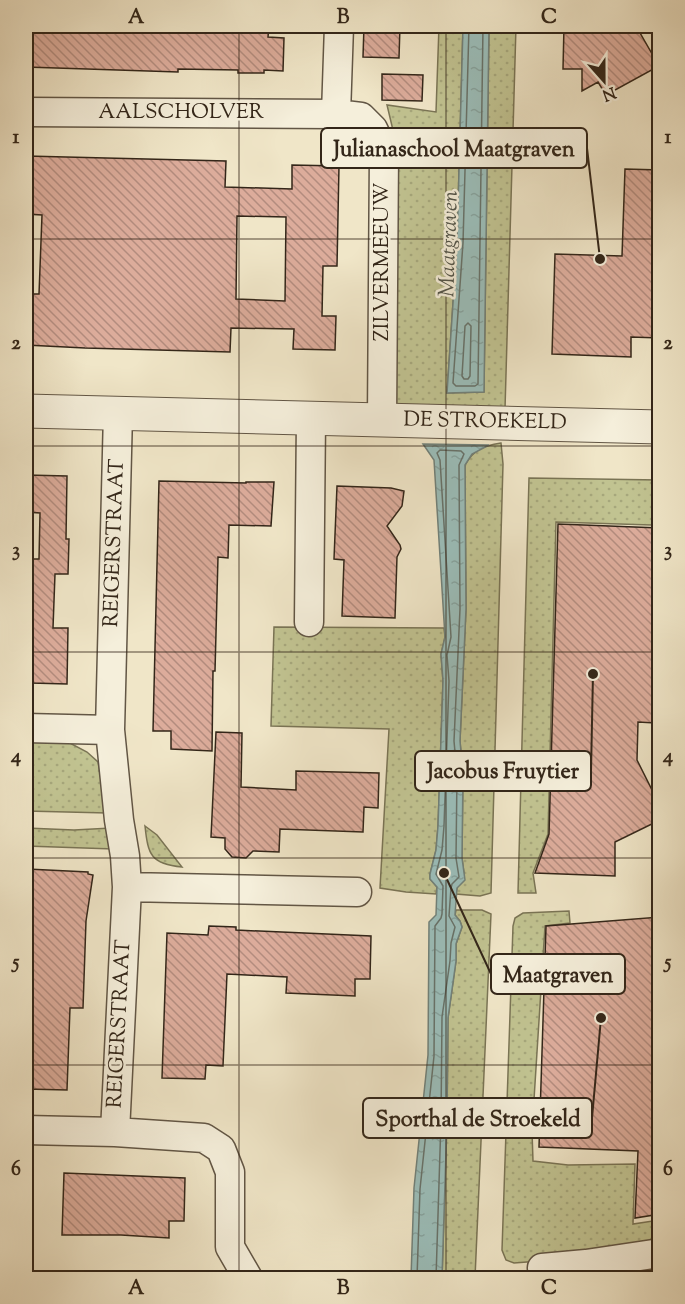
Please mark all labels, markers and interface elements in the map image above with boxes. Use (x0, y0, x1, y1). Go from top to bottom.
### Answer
text: A (128, 4, 145, 33)
text: B (337, 4, 350, 33)
text: C (541, 4, 557, 33)
north arrow (574, 51, 634, 111)
text: N (598, 80, 619, 106)
street label: AALSCHOLVER (98, 98, 264, 128)
text: 1 (13, 124, 20, 153)
text: 1 (665, 124, 672, 153)
callout: Julianaschool Maatgraven (321, 128, 587, 168)
text: Julianaschool Maatgraven (331, 135, 575, 167)
street label: ZILVERMEEUW (368, 183, 398, 341)
water label: Maatgraven (432, 190, 468, 298)
text: 2 (11, 330, 21, 359)
text: 2 (663, 330, 673, 359)
street label: DE STROEKELD (403, 406, 567, 438)
street label: REIGERSTRAAT (97, 458, 133, 628)
text: 3 (12, 537, 20, 566)
text: 3 (664, 537, 672, 566)
text: 4 (10, 743, 21, 772)
text: 4 (662, 743, 673, 772)
callout: Jacobus Fruytier (415, 751, 591, 791)
text: Jacobus Fruytier (425, 757, 580, 789)
street label: REIGERSTRAAT (101, 939, 139, 1109)
text: 5 (11, 949, 20, 978)
text: 5 (663, 949, 672, 978)
callout: Maatgraven (491, 954, 625, 994)
text: Maatgraven (503, 961, 613, 993)
callout: Sporthal de Stroekeld (363, 1098, 592, 1138)
text: Sporthal de Stroekeld (375, 1105, 581, 1137)
text: 6 (11, 1156, 21, 1185)
text: 6 (663, 1156, 673, 1185)
text: A (128, 1275, 145, 1304)
text: B (337, 1275, 350, 1304)
text: C (541, 1275, 557, 1304)

